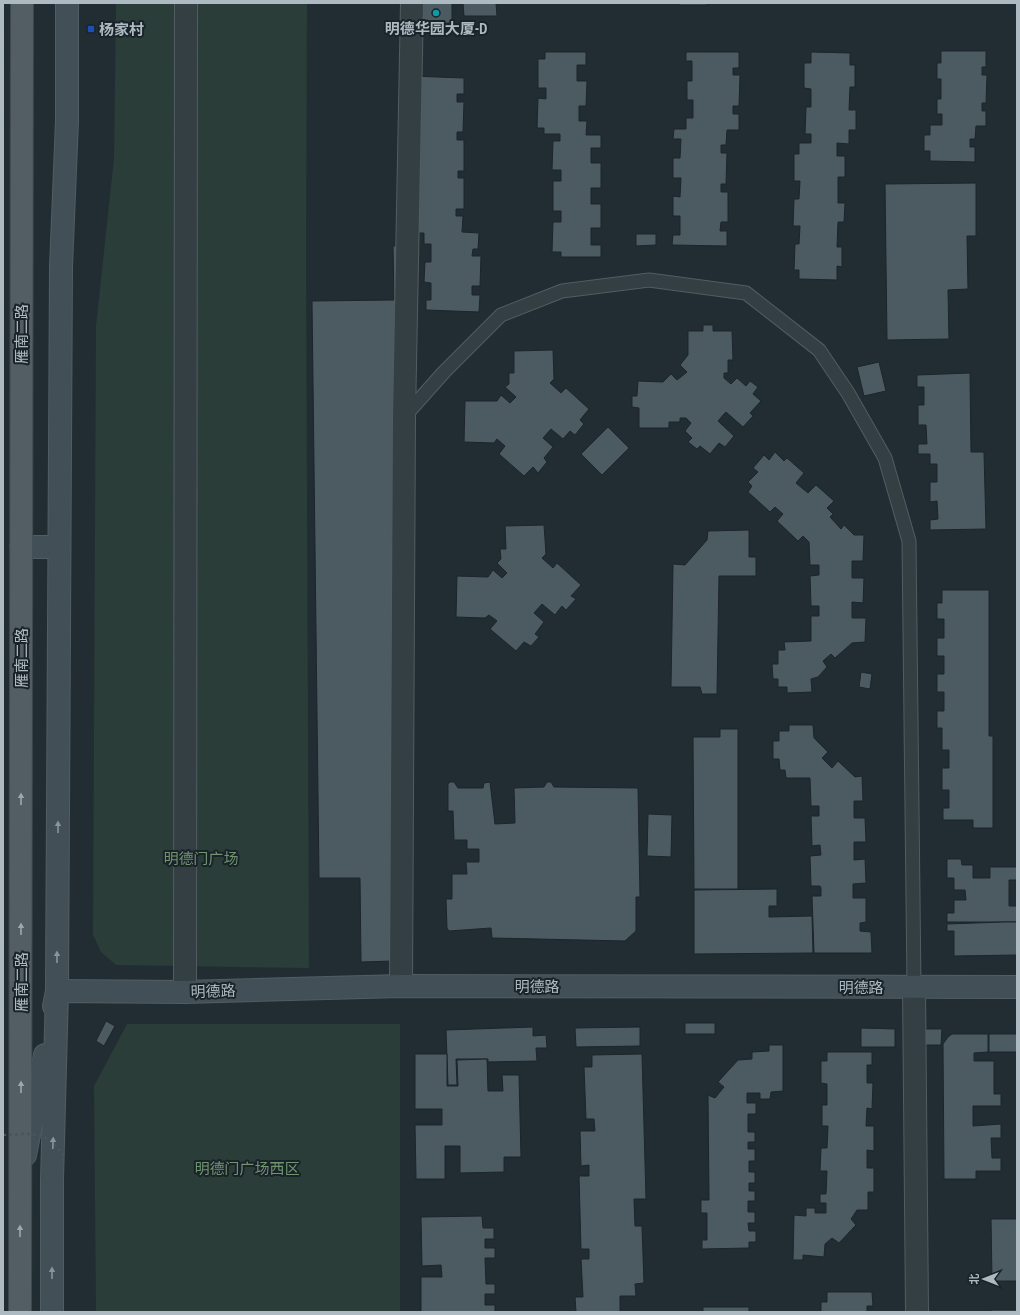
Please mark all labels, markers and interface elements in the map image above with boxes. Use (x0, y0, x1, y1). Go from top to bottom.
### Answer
marker: 明德华园大厦-D (431, 8, 441, 18)
place label: 明德华园大厦-D (385, 19, 487, 38)
place label: 杨家村 (99, 20, 144, 39)
marker: 杨家村 (86, 24, 96, 34)
street label: 雁南二路 (12, 304, 31, 364)
street label: 雁南二路 (12, 628, 31, 688)
one-way arrow (18, 792, 24, 805)
one-way arrow (55, 820, 61, 833)
park label: 明德门广场 (163, 849, 239, 868)
one-way arrow (18, 922, 24, 935)
one-way arrow (54, 951, 61, 963)
street label: 雁南二路 (12, 952, 31, 1012)
street label: 明德路 (514, 977, 560, 996)
street label: 明德路 (838, 978, 884, 997)
street label: 明德路 (190, 981, 236, 1001)
one-way arrow (18, 1080, 24, 1093)
one-way arrow (49, 1137, 56, 1149)
park label: 明德门广场西区 (194, 1159, 300, 1178)
one-way arrow (17, 1224, 23, 1237)
north arrow (964, 1259, 1004, 1299)
one-way arrow (49, 1266, 55, 1279)
text: 北 (967, 1274, 981, 1285)

